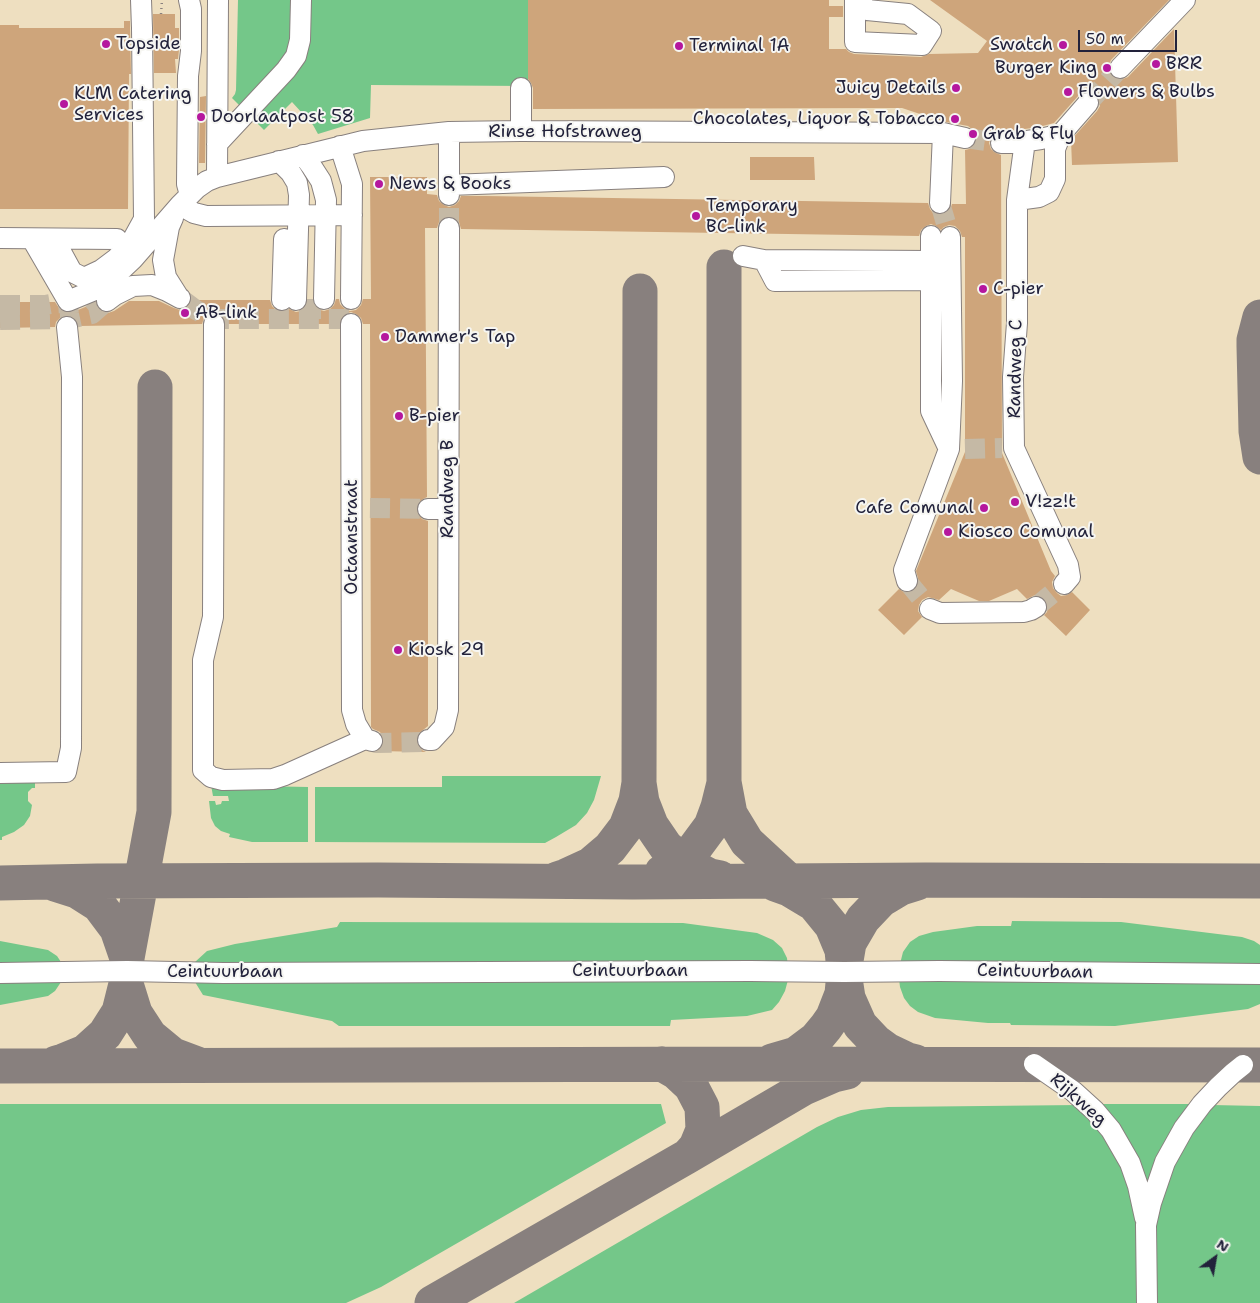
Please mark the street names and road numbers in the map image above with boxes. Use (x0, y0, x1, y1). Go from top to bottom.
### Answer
street label: Rinse Hofstraweg (488, 121, 642, 143)
street label: Randweg C (1004, 319, 1028, 419)
street label: Randweg B (437, 440, 459, 538)
street label: Octaanstraat (341, 479, 363, 595)
street label: Ceintuurbaan (572, 960, 688, 982)
street label: Ceintuurbaan (977, 960, 1093, 984)
street label: Ceintuurbaan (167, 961, 283, 983)
street label: Rijkweg (1045, 1069, 1111, 1131)

